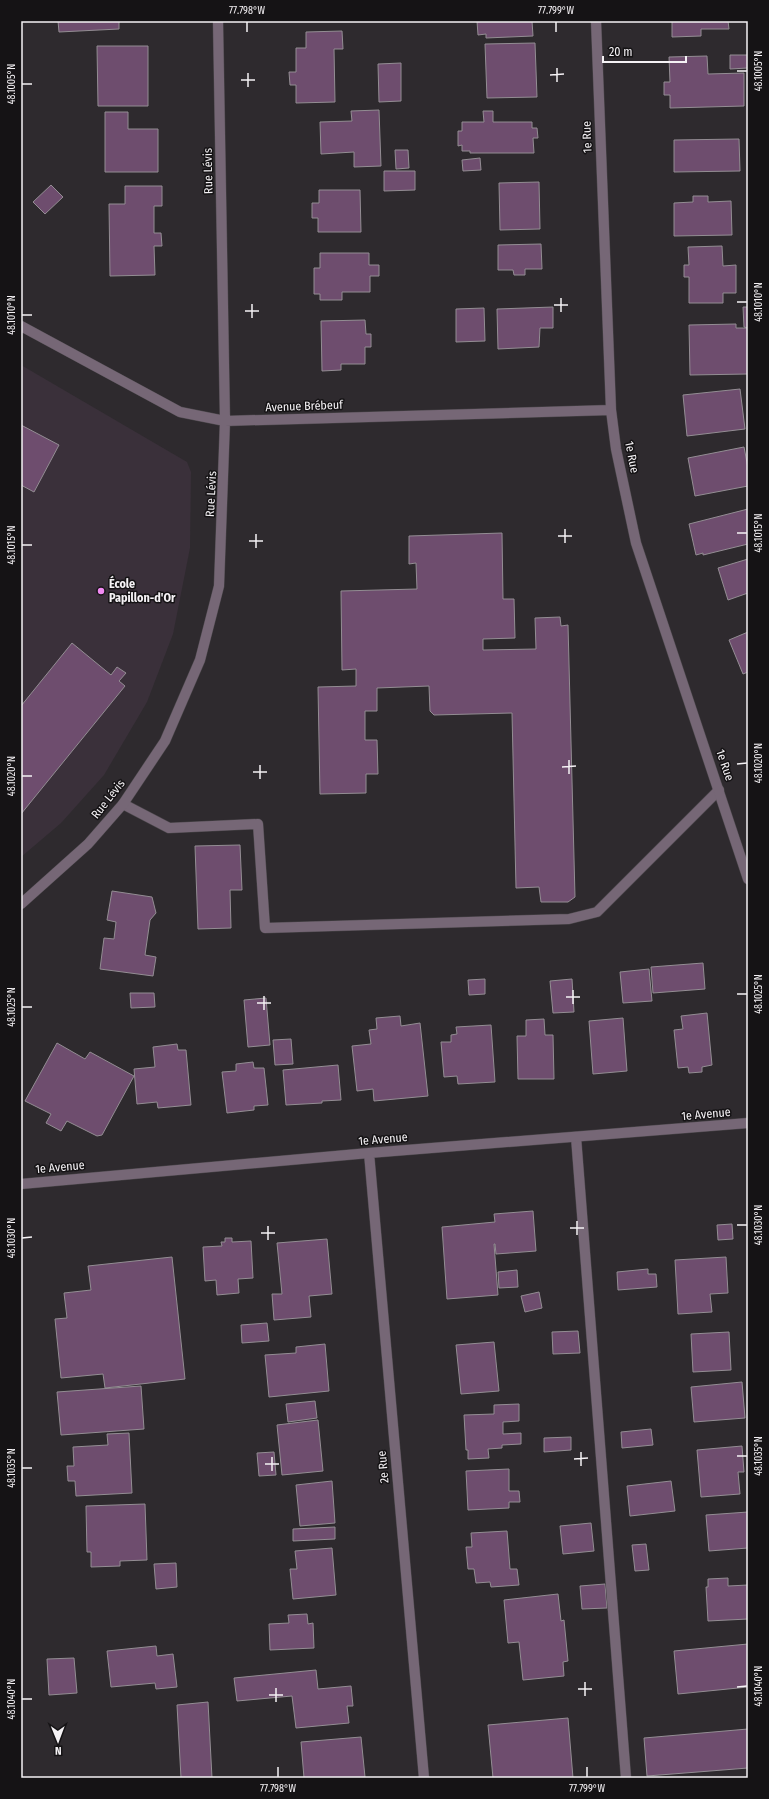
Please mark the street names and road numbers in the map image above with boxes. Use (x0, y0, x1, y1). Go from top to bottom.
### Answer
street label: 1e Rue (579, 121, 595, 153)
street label: Rue Lévis (201, 148, 215, 194)
street label: Avenue Brébeuf (265, 398, 344, 414)
street label: 1e Rue (622, 440, 642, 474)
street label: Rue Lévis (203, 471, 219, 517)
street label: 1e Rue (713, 748, 737, 783)
street label: Rue Lévis (88, 777, 128, 821)
street label: 1e Avenue (681, 1105, 731, 1123)
street label: 1e Avenue (358, 1130, 408, 1148)
street label: 1e Avenue (35, 1158, 85, 1176)
street label: 2e Rue (375, 1450, 391, 1484)

